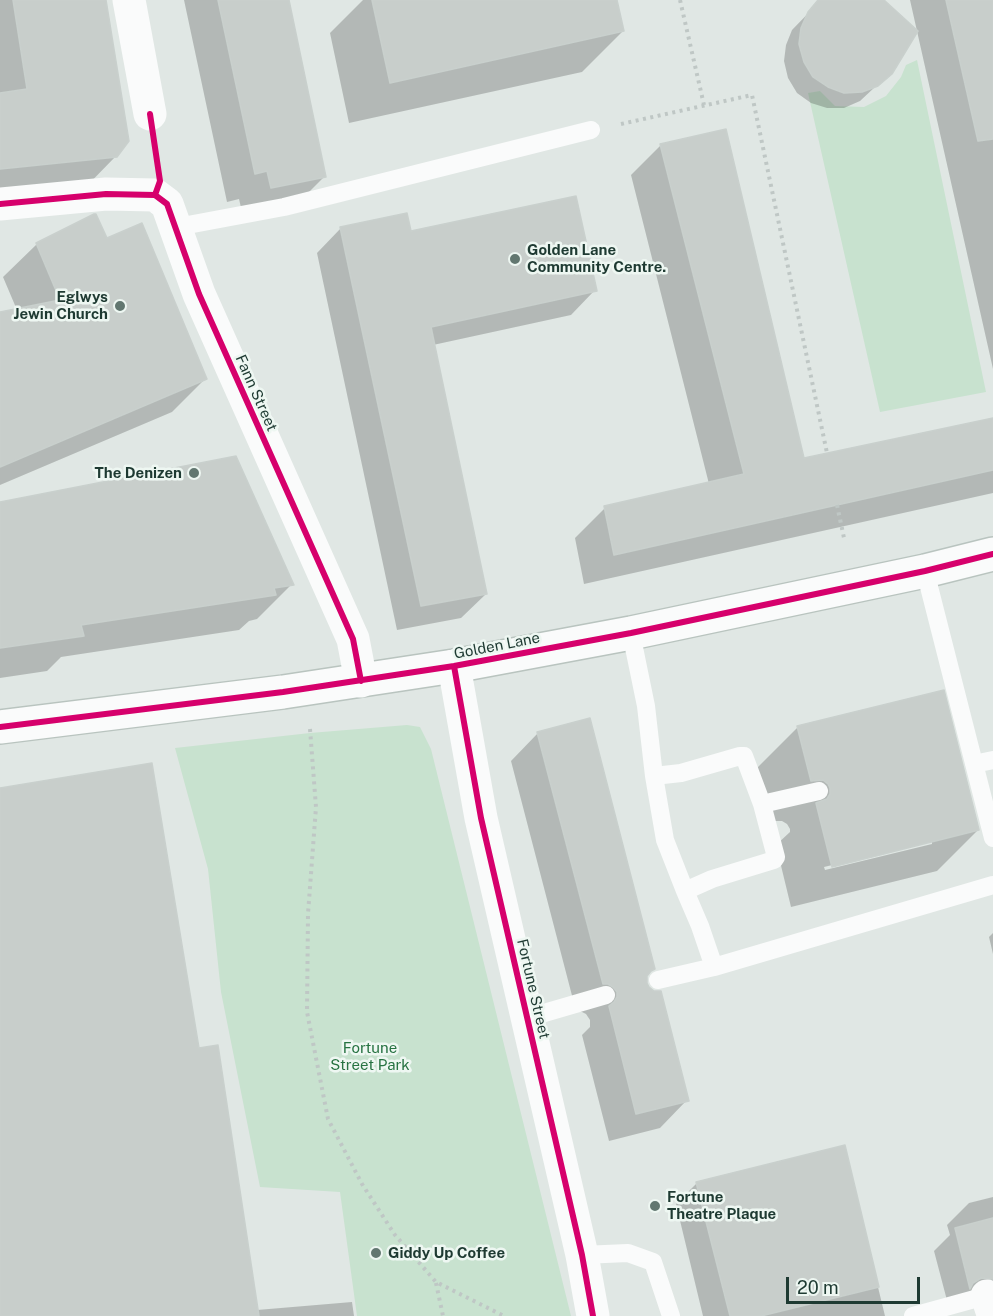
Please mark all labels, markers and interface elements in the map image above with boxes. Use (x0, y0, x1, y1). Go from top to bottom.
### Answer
place label: Golden Lane Community Centre. (527, 241, 666, 276)
marker: Golden Lane Community Centre. (508, 252, 522, 266)
place label: Eglwys Jewin Church (14, 288, 108, 323)
marker: Eglwys Jewin Church (113, 299, 127, 313)
street label: Fann Street (231, 352, 281, 434)
place label: The Denizen (95, 464, 182, 482)
marker: The Denizen (187, 466, 201, 480)
street label: Golden Lane (452, 629, 542, 663)
street label: Fortune Street (513, 937, 553, 1041)
park label: Fortune Street Park (330, 1039, 410, 1074)
place label: Fortune Theatre Plaque (667, 1188, 776, 1223)
marker: Fortune Theatre Plaque (648, 1199, 662, 1213)
place label: Giddy Up Coffee (388, 1244, 505, 1262)
marker: Giddy Up Coffee (369, 1246, 383, 1260)
scale bar (789, 1265, 922, 1303)
text: 20 m (797, 1277, 839, 1298)

